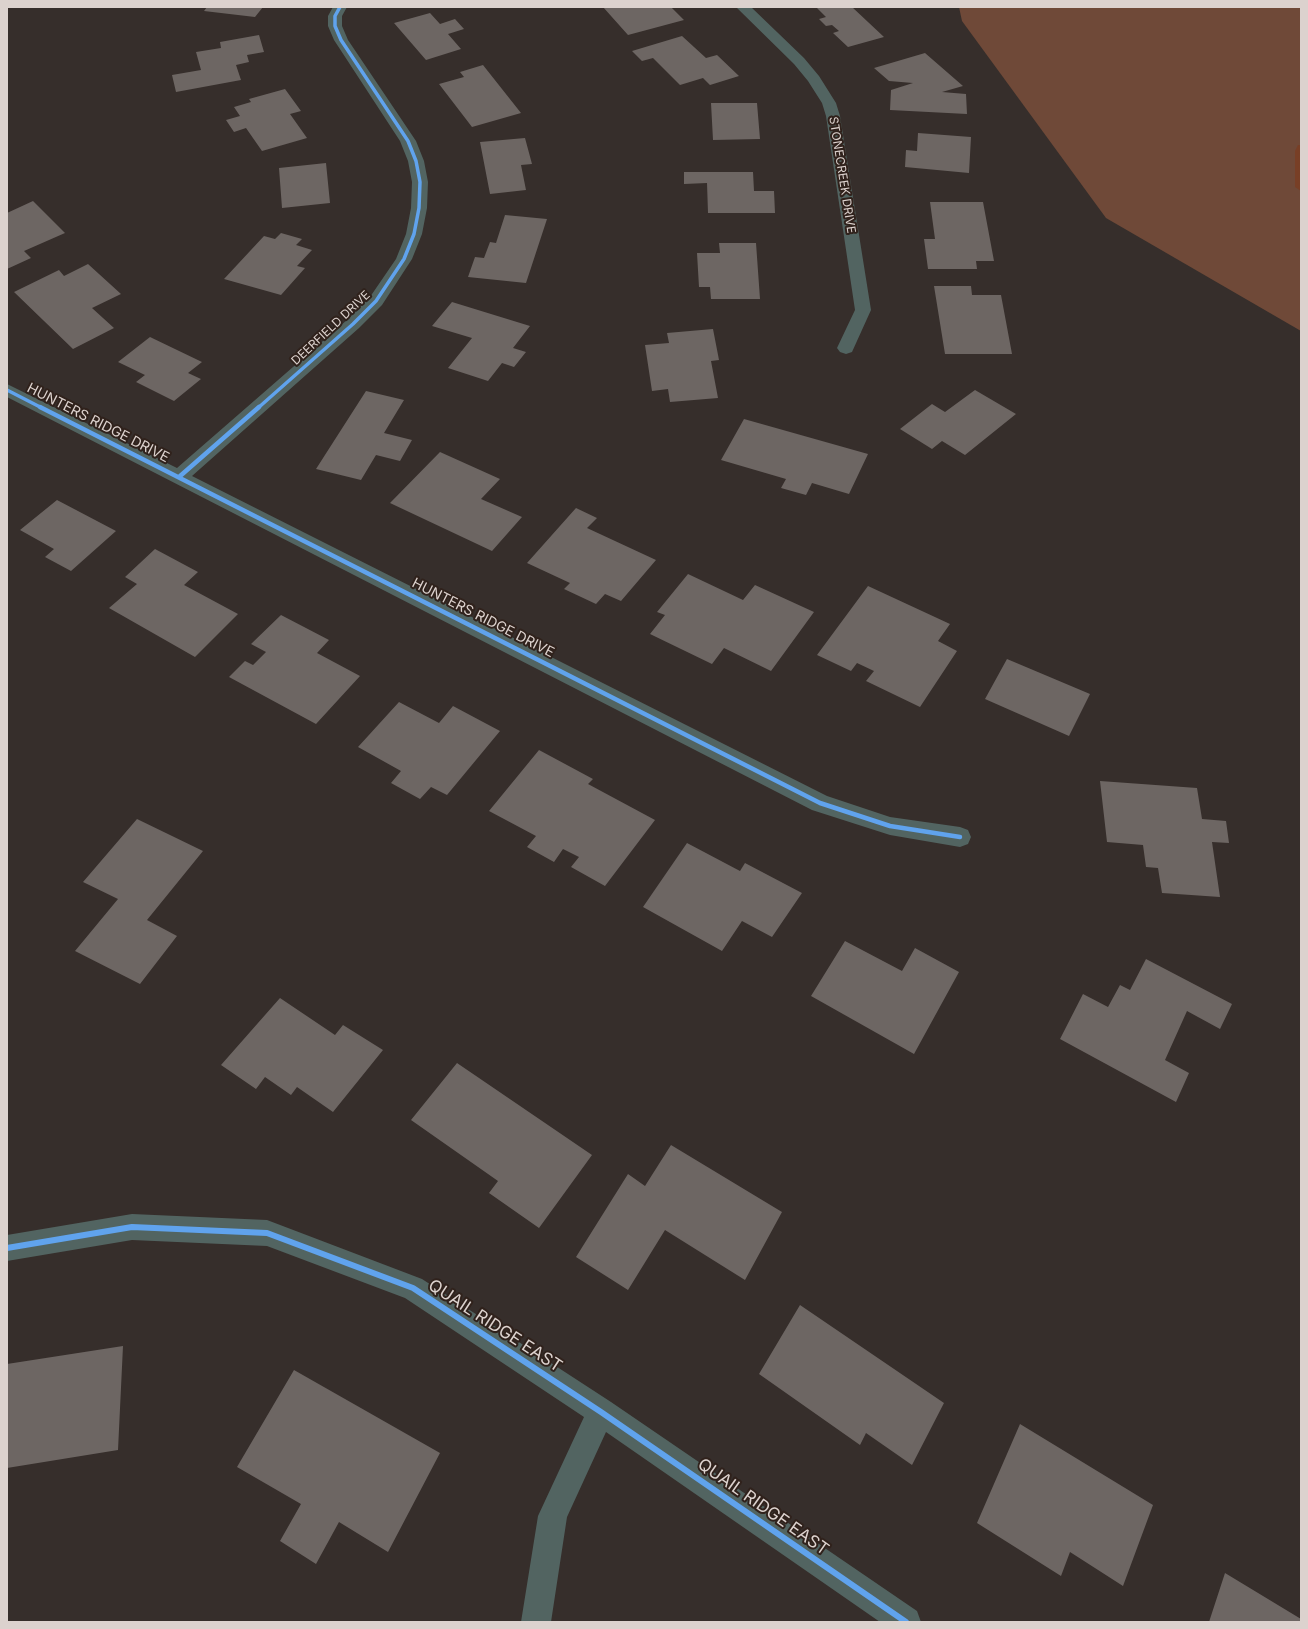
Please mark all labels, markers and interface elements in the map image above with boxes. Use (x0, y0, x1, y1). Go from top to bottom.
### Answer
street label: STONECREEK DRIVE (826, 116, 858, 234)
street label: DEERFIELD DRIVE (289, 288, 373, 368)
street label: HUNTERS RIDGE DRIVE (24, 380, 172, 466)
street label: HUNTERS RIDGE DRIVE (409, 575, 557, 661)
street label: QUAIL RIDGE EAST (424, 1275, 566, 1377)
street label: QUAIL RIDGE EAST (694, 1454, 832, 1560)

